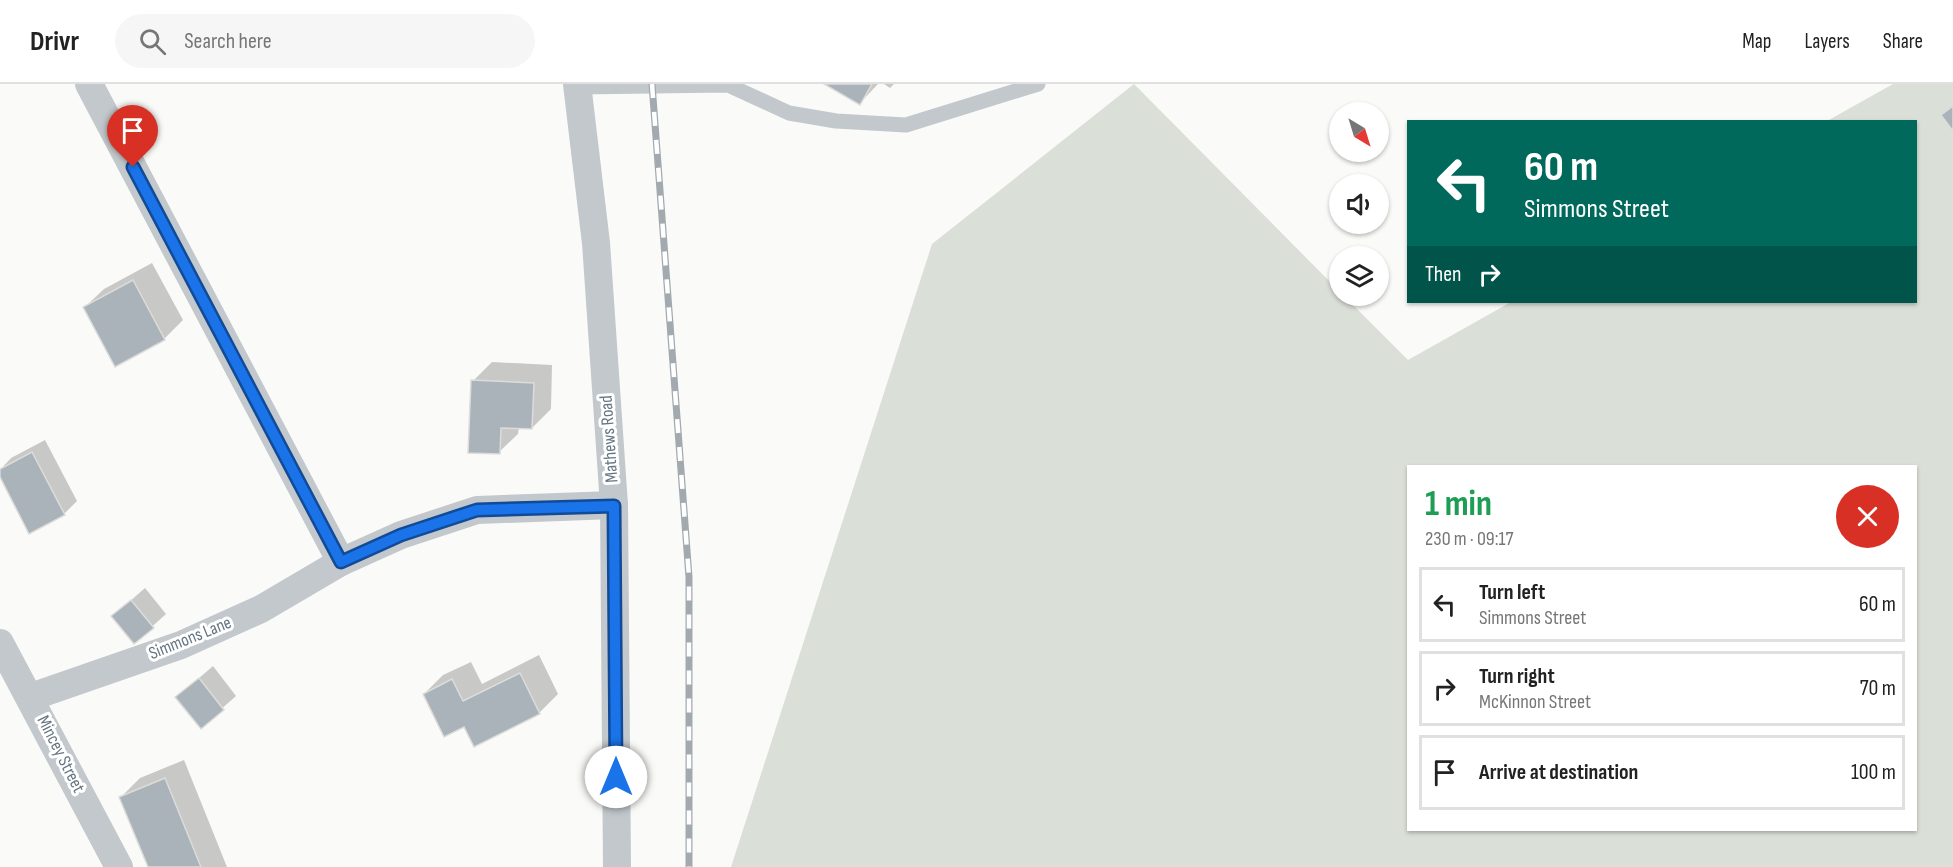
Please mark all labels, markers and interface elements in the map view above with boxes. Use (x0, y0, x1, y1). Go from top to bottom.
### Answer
search box (115, 14, 535, 68)
text: Drivr (30, 25, 79, 58)
icon: search (136, 25, 169, 58)
text: Search here (184, 28, 272, 55)
text: Map (1742, 29, 1771, 54)
text: Layers (1804, 29, 1850, 54)
text: Share (1883, 29, 1923, 54)
north arrow (1329, 102, 1389, 162)
map controls (1329, 102, 1389, 306)
pin (107, 105, 158, 167)
icon: arrive (116, 114, 149, 147)
text: 60 m (1524, 142, 1598, 193)
icon: left (1425, 144, 1503, 222)
button: sound (1329, 174, 1389, 234)
text: Simmons Street (1524, 193, 1669, 225)
button: layers (1329, 246, 1389, 306)
icon: right (1473, 258, 1506, 291)
text: Then (1425, 261, 1461, 288)
street label: Mathews Road (595, 395, 623, 483)
text: 1 min (1425, 483, 1492, 526)
button: close (1836, 485, 1899, 548)
text: 230 m · 09:17 (1425, 527, 1513, 551)
text: Turn left (1479, 579, 1545, 606)
icon: left (1428, 588, 1461, 621)
text: 60 m (1859, 591, 1896, 618)
text: Simmons Street (1479, 606, 1586, 630)
street label: Simmons Lane (146, 612, 234, 664)
text: Turn right (1479, 663, 1555, 690)
icon: right (1428, 672, 1461, 705)
text: 70 m (1860, 675, 1896, 702)
text: McKinnon Street (1479, 690, 1591, 714)
street label: Mincey Street (33, 712, 90, 797)
position arrow (584, 745, 648, 809)
icon: arrive (1428, 756, 1461, 789)
text: Arrive at destination (1479, 759, 1638, 786)
text: 100 m (1851, 759, 1896, 786)

